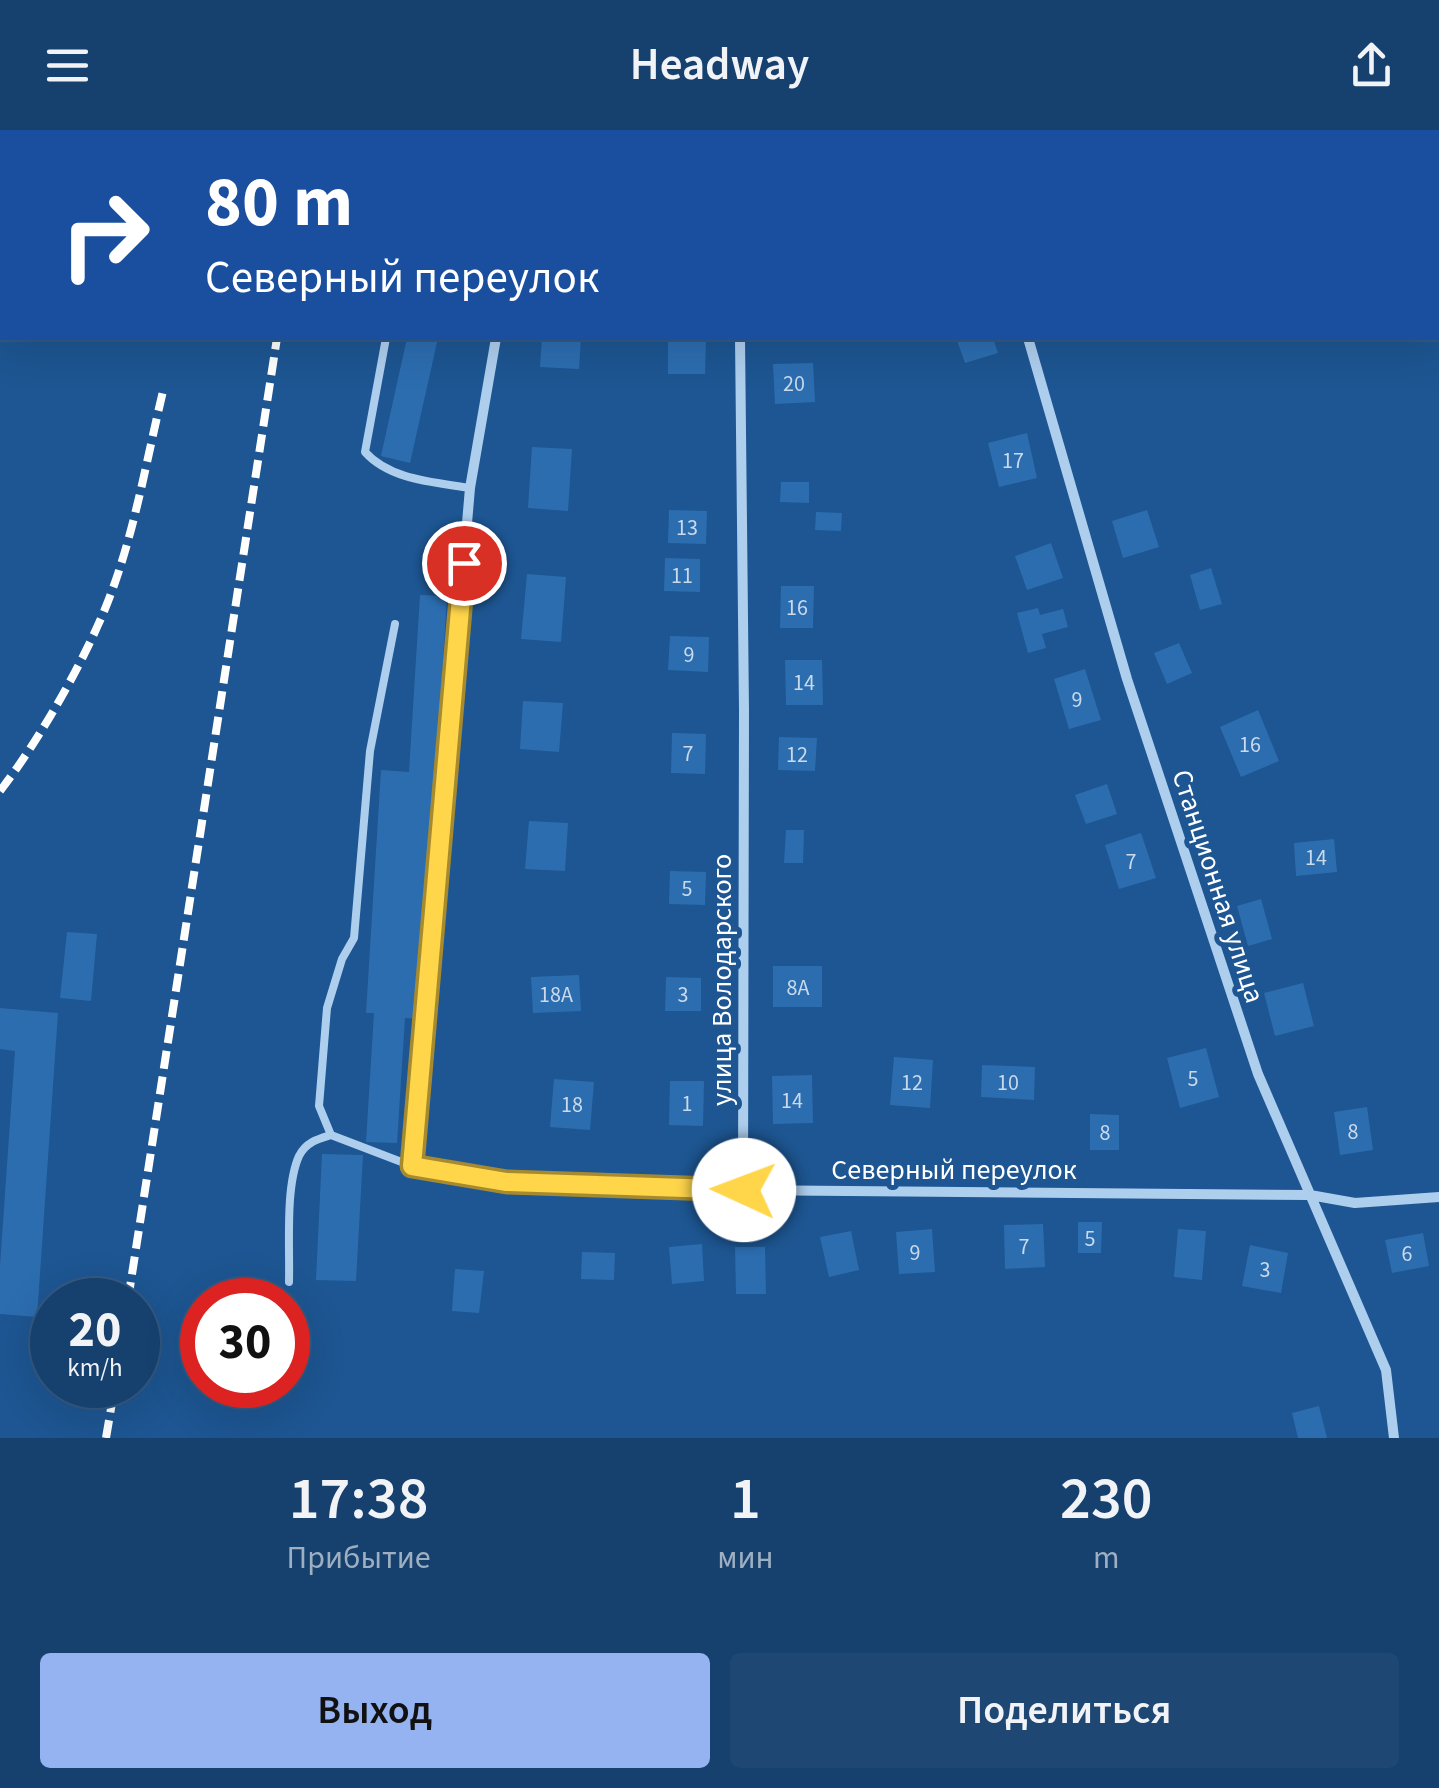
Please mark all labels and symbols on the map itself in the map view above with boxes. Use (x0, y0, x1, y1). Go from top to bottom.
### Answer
house number: 20 (783, 368, 805, 400)
house number: 17 (1002, 445, 1024, 477)
house number: 13 (676, 512, 698, 544)
pin (422, 521, 507, 606)
house number: 11 (671, 560, 693, 592)
house number: 16 (786, 592, 808, 624)
house number: 9 (684, 639, 694, 671)
house number: 14 (793, 667, 815, 699)
house number: 9 (1072, 684, 1082, 716)
house number: 16 (1239, 729, 1261, 761)
house number: 7 (683, 738, 694, 770)
house number: 12 (786, 739, 808, 771)
street label: Станционная улица (1161, 765, 1275, 1008)
house number: 14 (1305, 842, 1327, 874)
house number: 7 (1126, 846, 1137, 878)
street label: улица Володарского (702, 854, 742, 1106)
house number: 5 (682, 873, 692, 905)
house number: 8А (787, 972, 809, 1004)
house number: 18А (539, 979, 573, 1011)
house number: 3 (678, 979, 688, 1011)
house number: 5 (1188, 1063, 1198, 1095)
house number: 12 (901, 1067, 923, 1099)
house number: 10 (997, 1067, 1019, 1099)
house number: 14 (781, 1085, 803, 1117)
house number: 1 (682, 1088, 692, 1120)
house number: 18 (561, 1089, 583, 1121)
house number: 8 (1348, 1116, 1359, 1148)
house number: 8 (1100, 1117, 1111, 1149)
position arrow (692, 1138, 796, 1242)
street label: Северный переулок (831, 1150, 1077, 1190)
house number: 5 (1085, 1223, 1095, 1255)
house number: 7 (1019, 1231, 1030, 1263)
house number: 9 (910, 1237, 920, 1269)
house number: 6 (1402, 1238, 1413, 1270)
house number: 3 (1260, 1254, 1270, 1286)
speed limit sign: 30 (180, 1278, 310, 1408)

